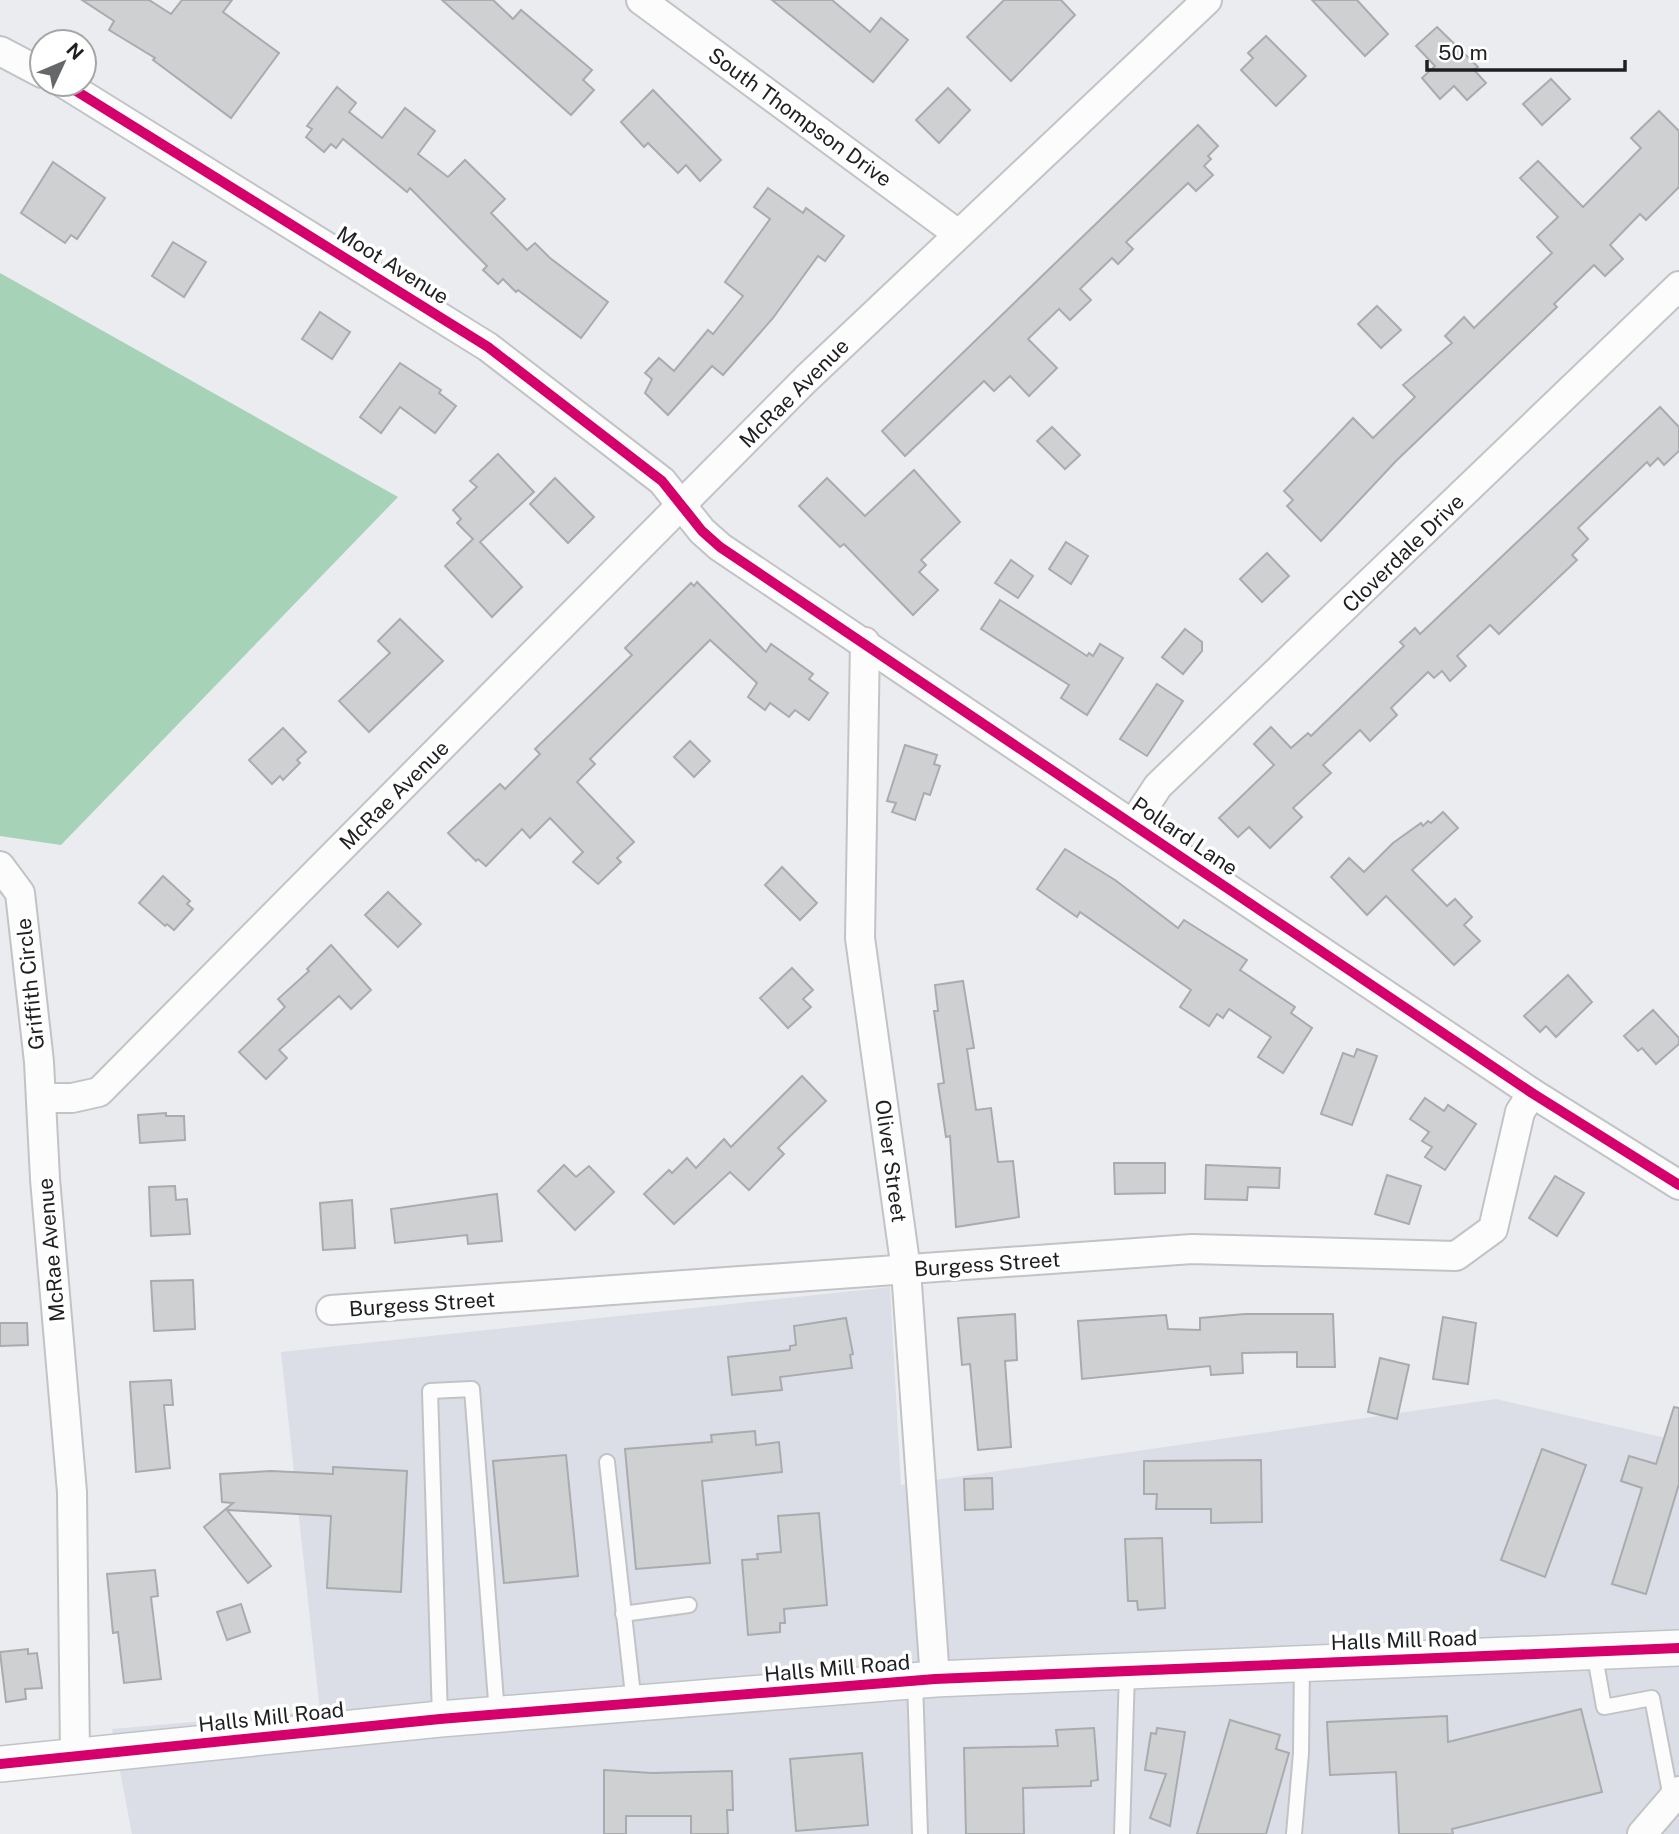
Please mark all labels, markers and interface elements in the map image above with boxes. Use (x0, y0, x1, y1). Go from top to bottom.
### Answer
north arrow (28, 28, 98, 98)
scale bar (1427, 28, 1625, 72)
text: N (62, 38, 88, 64)
text: 50 m (1438, 40, 1488, 65)
street label: South Thompson Drive (703, 42, 897, 192)
street label: Moot Avenue (332, 221, 454, 309)
street label: McRae Avenue (734, 333, 854, 453)
street label: Cloverdale Drive (1337, 489, 1469, 617)
street label: McRae Avenue (334, 735, 454, 855)
street label: Pollard Lane (1127, 792, 1243, 880)
street label: Griffith Circle (11, 917, 49, 1051)
street label: Oliver Street (870, 1098, 912, 1224)
street label: McRae Avenue (32, 1177, 70, 1323)
street label: Burgess Street (913, 1246, 1061, 1282)
street label: Burgess Street (348, 1286, 496, 1322)
street label: Halls Mill Road (1330, 1625, 1478, 1655)
street label: Halls Mill Road (763, 1649, 911, 1687)
street label: Halls Mill Road (197, 1697, 345, 1737)

